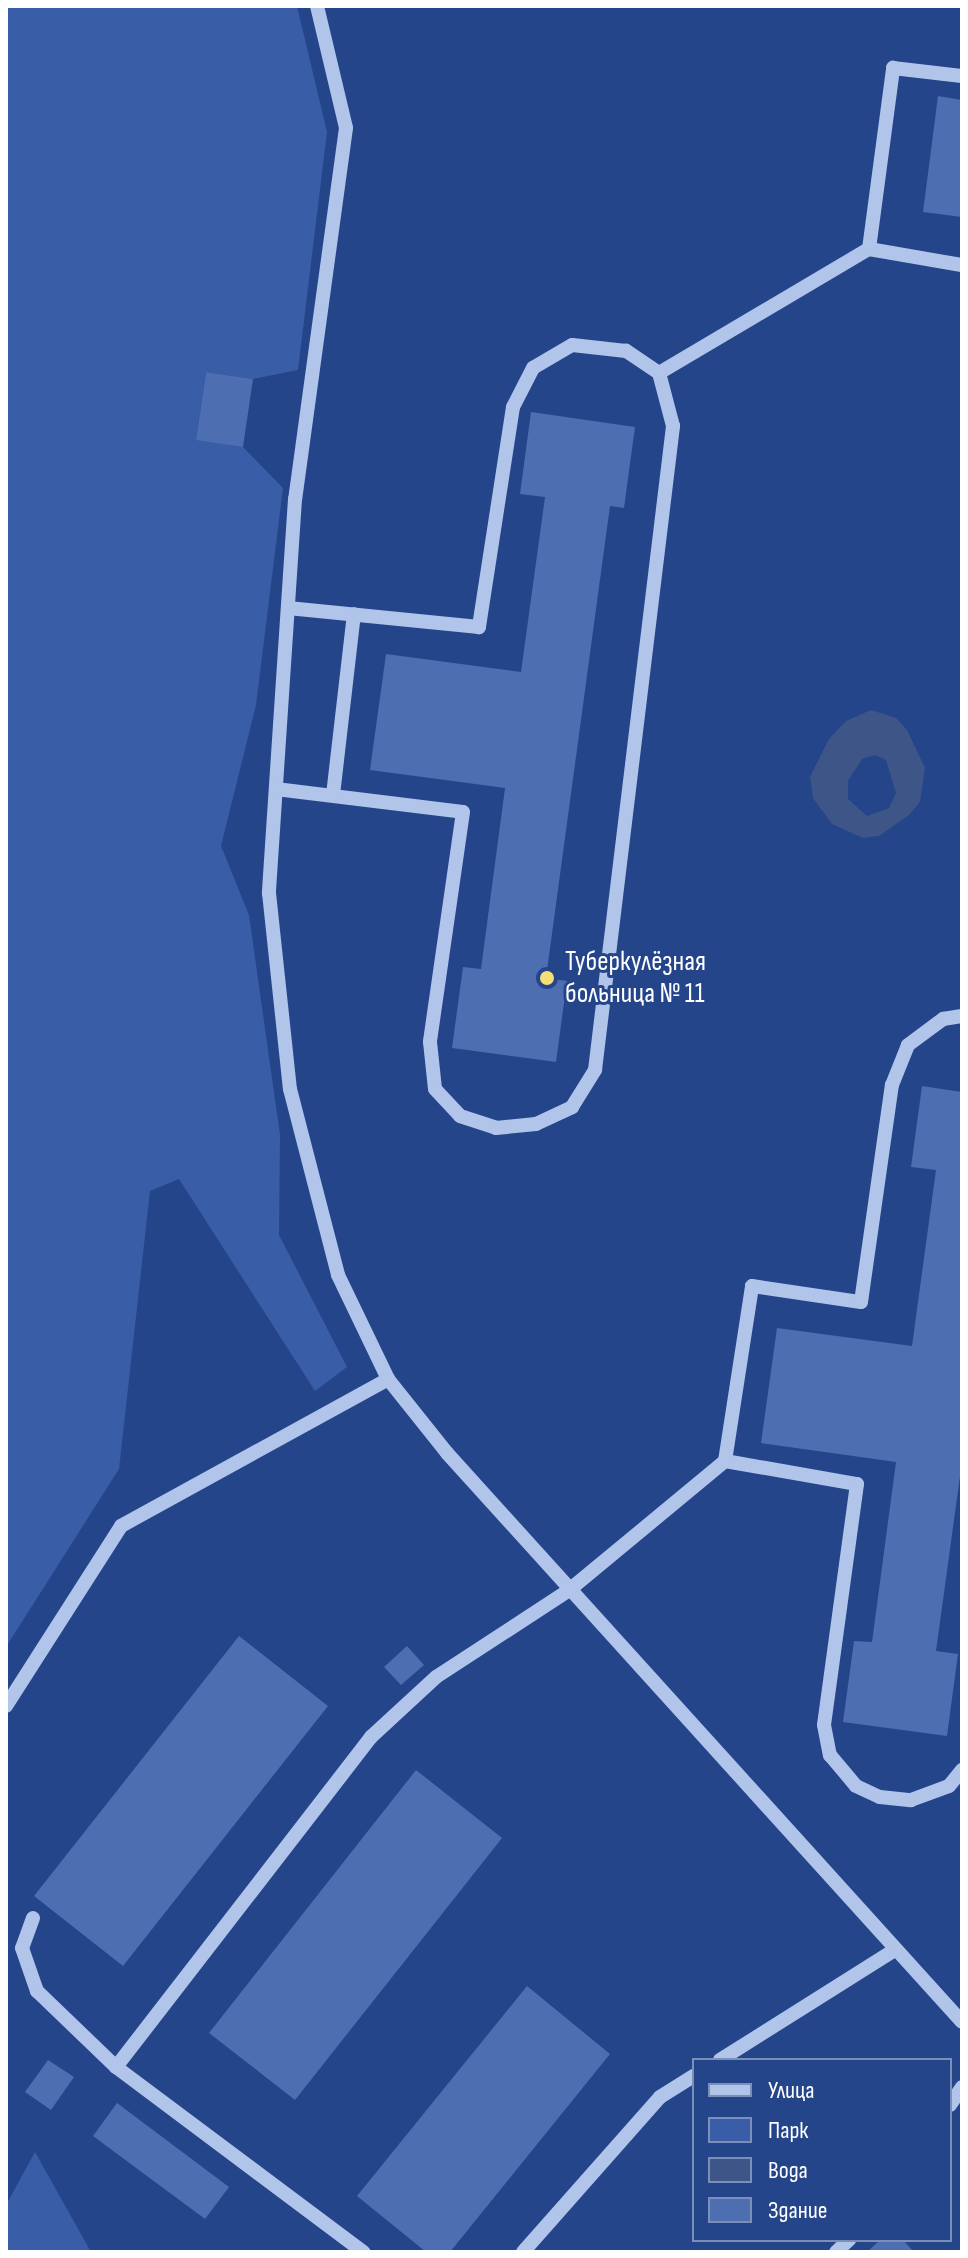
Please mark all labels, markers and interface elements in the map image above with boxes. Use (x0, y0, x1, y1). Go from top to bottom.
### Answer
place label: Туберкулёзная больница № 11 (565, 945, 706, 1011)
marker: Туберкулёзная больница № 11 (536, 967, 558, 989)
legend (692, 2058, 952, 2242)
text: Улица (768, 2076, 814, 2105)
text: Парк (768, 2116, 808, 2145)
text: Вода (768, 2156, 808, 2185)
text: Здание (768, 2196, 827, 2225)

